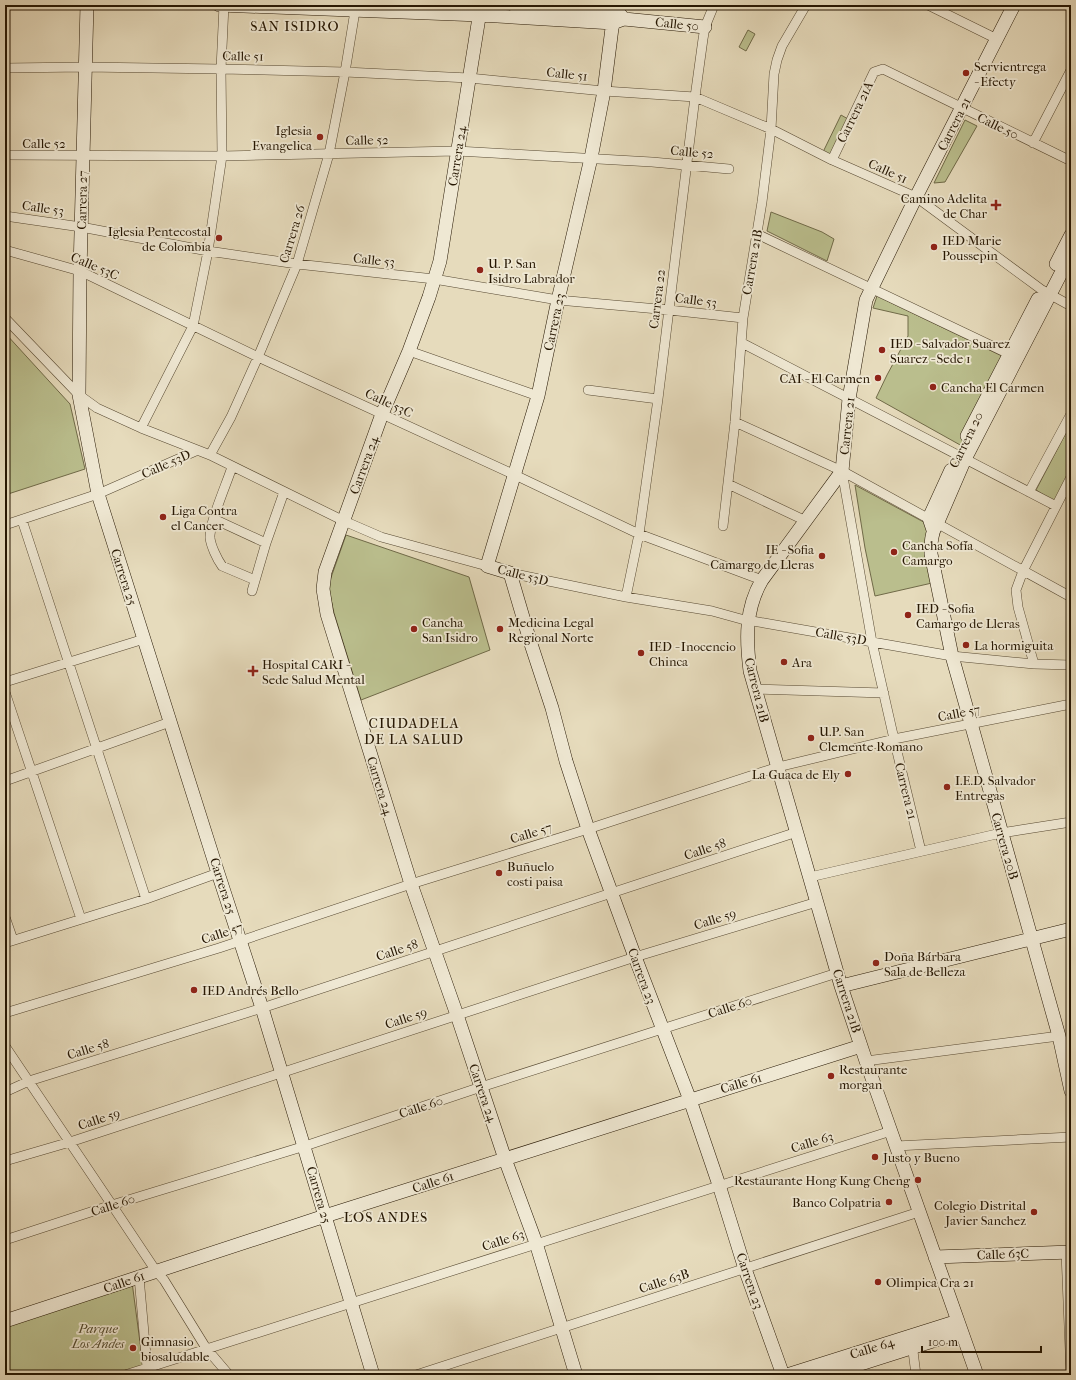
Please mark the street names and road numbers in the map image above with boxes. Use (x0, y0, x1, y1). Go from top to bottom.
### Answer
street label: Calle 50 (654, 14, 700, 34)
street label: Calle 51 (222, 48, 264, 64)
street label: Calle 51 (546, 64, 588, 84)
street label: Carrera 21A (834, 78, 877, 145)
street label: Carrera 21 (934, 95, 974, 153)
street label: Calle 50 (975, 110, 1021, 142)
street label: Carrera 24 (445, 124, 469, 187)
street label: Calle 52 (345, 132, 389, 148)
street label: Calle 52 (22, 136, 66, 151)
street label: Calle 52 (670, 143, 715, 161)
street label: Calle 51 (866, 156, 910, 186)
street label: Carrera 27 (74, 170, 90, 230)
street label: Calle 53 (21, 198, 65, 218)
street label: Carrera 26 (276, 202, 308, 265)
street label: Carrera 21B (739, 228, 765, 296)
street label: Calle 53C (69, 249, 122, 283)
street label: Calle 53 (352, 250, 396, 270)
street label: Carrera 22 (646, 268, 668, 330)
street label: Calle 53 (674, 290, 718, 310)
street label: Carrera 23 (541, 292, 567, 352)
street label: Calle 53C (363, 385, 415, 421)
street label: Carrera 21 (837, 396, 857, 456)
street label: Carrera 20 (946, 410, 986, 470)
street label: Carrera 24 (347, 434, 382, 496)
street label: Calle 53D (139, 447, 193, 481)
street label: Carrera 25 (108, 547, 140, 608)
street label: Calle 53D (496, 561, 550, 589)
street label: Calle 53D (814, 624, 868, 648)
street label: Carrera 21B (742, 656, 772, 724)
street label: Calle 57 (936, 702, 982, 724)
street label: Carrera 24 (364, 755, 396, 818)
street label: Carrera 21 (892, 761, 920, 821)
street label: Carrera 20B (988, 811, 1022, 881)
street label: Calle 57 (508, 820, 554, 846)
street label: Calle 58 (682, 835, 728, 863)
street label: Carrera 25 (207, 856, 239, 917)
street label: Calle 59 (692, 905, 738, 933)
street label: Calle 57 (199, 919, 245, 947)
street label: Calle 58 (374, 936, 420, 964)
street label: Carrera 23 (625, 946, 659, 1006)
street label: Carrera 21B (830, 967, 864, 1035)
street label: Calle 60 (706, 993, 754, 1021)
street label: Calle 59 (383, 1004, 429, 1032)
street label: Calle 58 (65, 1036, 111, 1062)
street label: Carrera 24 (466, 1062, 500, 1125)
street label: Calle 61 (718, 1070, 764, 1096)
street label: Calle 60 (397, 1093, 445, 1121)
street label: Calle 59 (76, 1105, 122, 1133)
street label: Calle 63 (789, 1128, 835, 1156)
street label: Carrera 25 (304, 1165, 334, 1226)
street label: Calle 61 (410, 1168, 456, 1196)
street label: Calle 60 (89, 1191, 137, 1219)
street label: Calle 63 (480, 1226, 526, 1254)
street label: Calle 63C (977, 1246, 1030, 1262)
street label: Carrera 23 (733, 1251, 767, 1311)
street label: Calle 63B (637, 1266, 691, 1296)
street label: Calle 61 (101, 1268, 147, 1296)
street label: Calle 64 (848, 1334, 896, 1362)

